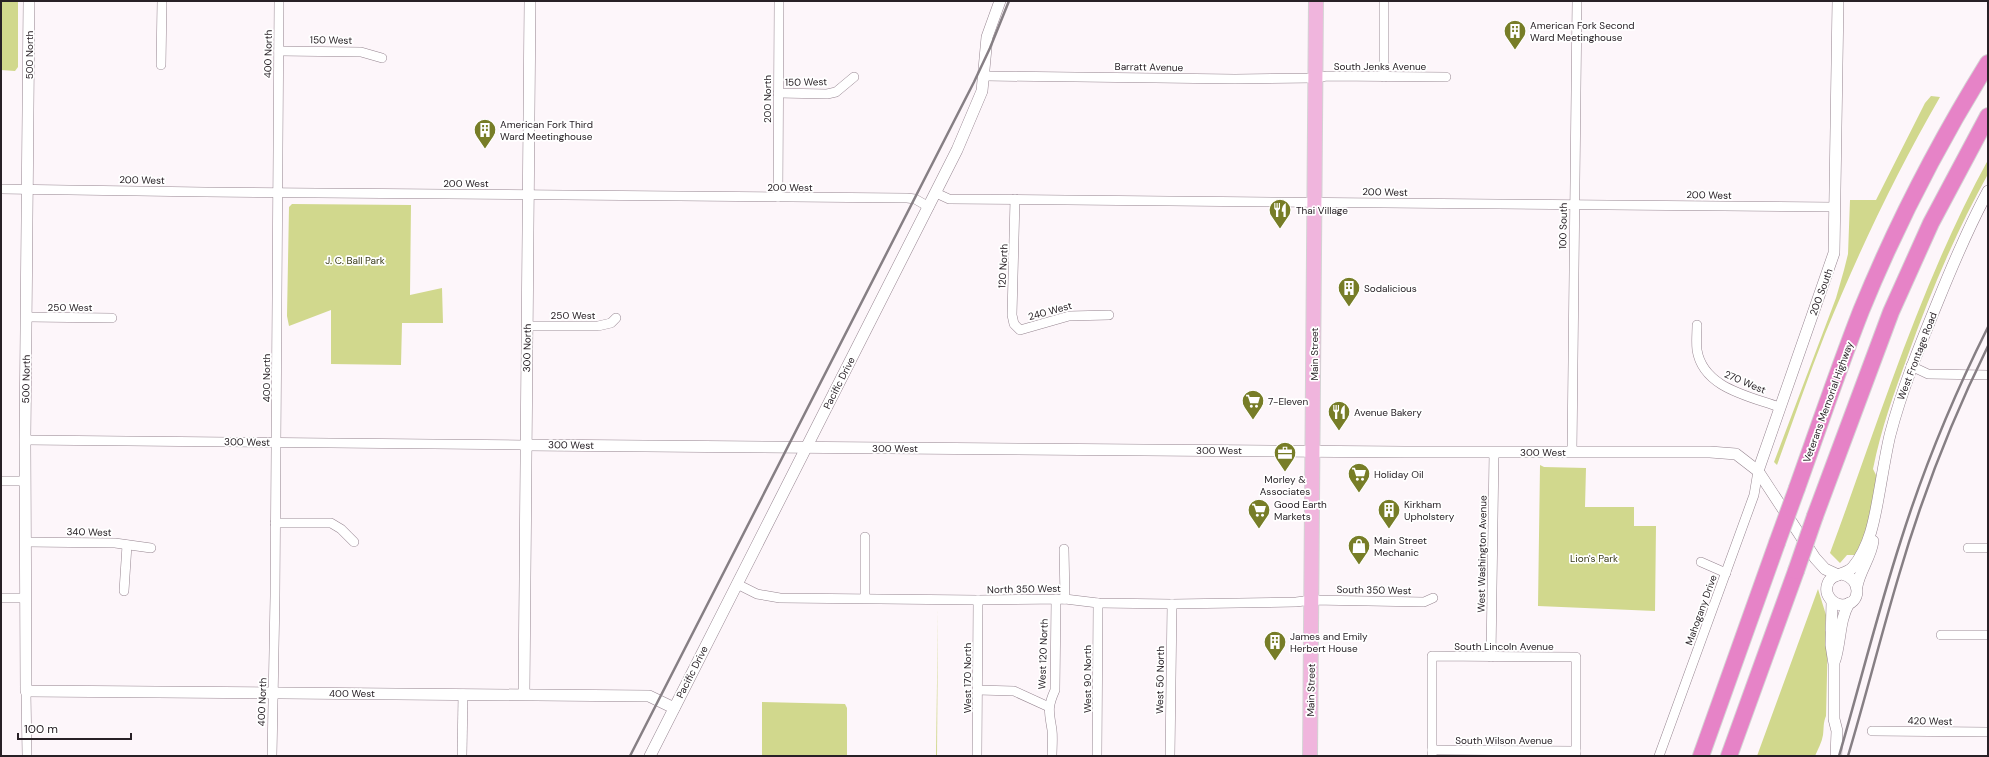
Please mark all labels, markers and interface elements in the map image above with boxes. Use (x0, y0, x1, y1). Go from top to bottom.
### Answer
building icon: American Fork Second Ward Meetinghouse (1502, 18, 1528, 51)
place label: American Fork Second Ward Meetinghouse (1530, 19, 1635, 44)
street label: 400 North (261, 29, 275, 78)
street label: 500 North (23, 30, 36, 79)
street label: 150 West (310, 33, 352, 47)
street label: Barratt Avenue (1115, 60, 1184, 74)
street label: South Jenks Avenue (1334, 60, 1427, 73)
street label: 200 North (761, 75, 774, 123)
street label: 150 West (785, 75, 827, 89)
building icon: American Fork Third Ward Meetinghouse (472, 117, 498, 150)
place label: American Fork Third Ward Meetinghouse (500, 118, 593, 143)
street label: 200 West (119, 173, 165, 187)
street label: 200 West (443, 177, 489, 190)
street label: 200 West (767, 181, 813, 194)
street label: 200 West (1362, 185, 1408, 199)
street label: 200 West (1686, 188, 1732, 202)
restaurant icon: Thai Village (1267, 197, 1293, 230)
street label: 100 South (1556, 202, 1570, 249)
place label: Thai Village (1296, 204, 1348, 217)
street label: 120 North (995, 243, 1011, 289)
park label: J. C. Ball Park (325, 254, 385, 267)
street label: 200 South (1806, 266, 1836, 317)
building icon: Sodalicious (1336, 275, 1362, 308)
place label: Sodalicious (1364, 282, 1417, 295)
street label: 240 West (1027, 299, 1073, 323)
street label: 250 West (48, 301, 93, 314)
street label: 250 West (551, 309, 596, 322)
street label: West Frontage Road (1894, 310, 1940, 402)
street label: 300 North (520, 323, 534, 372)
street label: Main Street (1308, 327, 1321, 381)
street label: Veterans Memorial Highway (1800, 339, 1856, 464)
street label: 400 North (260, 353, 273, 402)
street label: 500 North (19, 354, 33, 403)
street label: Pacific Drive (820, 354, 858, 411)
street label: 270 West (1722, 367, 1768, 397)
supermarket icon: 7-Eleven (1240, 388, 1266, 421)
place label: 7-Eleven (1268, 395, 1308, 408)
restaurant icon: Avenue Bakery (1326, 399, 1352, 432)
place label: Avenue Bakery (1354, 406, 1422, 419)
street label: 300 West (224, 435, 270, 449)
street label: 300 West (548, 438, 594, 452)
office icon: Morley & Associates (1272, 440, 1298, 473)
street label: 300 West (872, 442, 918, 455)
street label: 300 West (1196, 444, 1242, 457)
street label: 300 West (1520, 446, 1566, 459)
supermarket icon: Holiday Oil (1346, 461, 1372, 494)
place label: Holiday Oil (1374, 468, 1424, 481)
place label: Morley & Associates (1260, 473, 1310, 498)
street label: West Washington Avenue (1474, 495, 1490, 613)
supermarket icon: Good Earth Markets (1246, 497, 1272, 530)
building icon: Kirkham Upholstery (1376, 497, 1402, 530)
place label: Good Earth Markets (1274, 498, 1327, 523)
place label: Kirkham Upholstery (1404, 498, 1455, 523)
street label: 340 West (66, 525, 112, 539)
shop icon: Main Street Mechanic (1346, 533, 1372, 566)
place label: Main Street Mechanic (1374, 534, 1427, 559)
park label: Lion's Park (1570, 552, 1618, 565)
street label: Mahogany Drive (1682, 573, 1720, 647)
street label: North 350 West (987, 582, 1061, 596)
street label: South 350 West (1336, 583, 1412, 597)
street label: West 120 North (1035, 618, 1051, 690)
building icon: James and Emily Herbert House (1262, 629, 1288, 662)
place label: James and Emily Herbert House (1290, 630, 1368, 655)
street label: South Lincoln Avenue (1454, 640, 1554, 653)
street label: Pacific Drive (673, 643, 711, 700)
street label: West 170 North (961, 643, 974, 713)
street label: West 90 North (1081, 645, 1094, 713)
street label: West 50 North (1153, 646, 1167, 714)
street label: Main Street (1304, 663, 1318, 717)
street label: 400 North (255, 677, 269, 727)
street label: 400 West (329, 687, 375, 700)
street label: 420 West (1907, 714, 1953, 728)
scale bar (18, 715, 131, 741)
text: 100 m (24, 721, 58, 737)
street label: South Wilson Avenue (1455, 734, 1553, 747)

